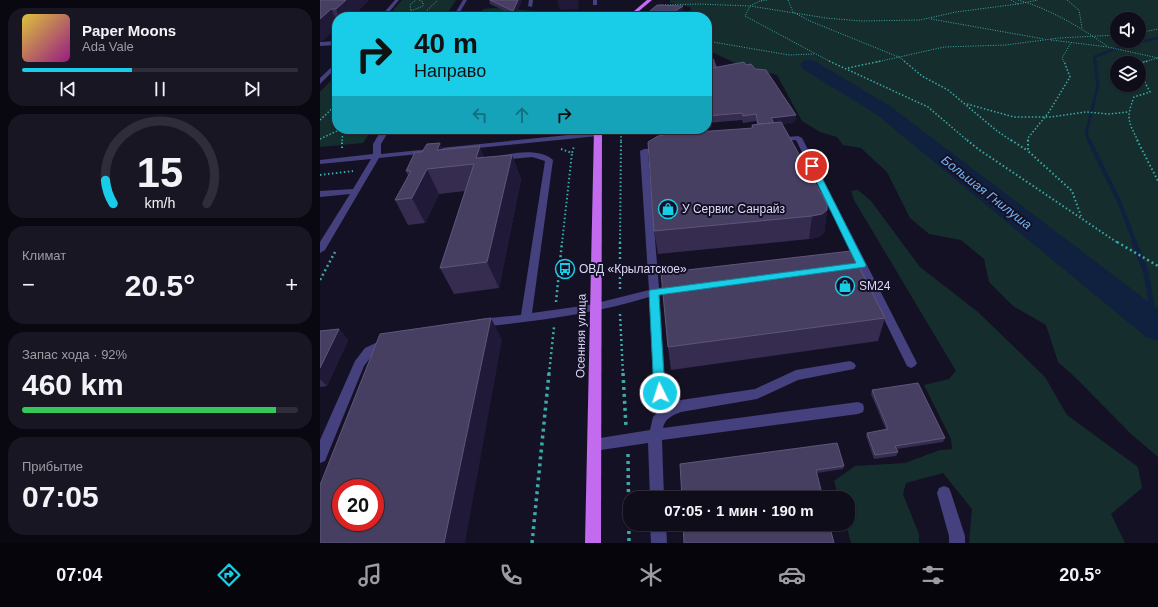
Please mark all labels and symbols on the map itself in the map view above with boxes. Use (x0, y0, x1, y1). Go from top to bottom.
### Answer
pin (795, 149, 829, 183)
water label: Большая Гнилуша (938, 152, 1035, 232)
shop icon: У Сервис Санрайз (657, 198, 679, 220)
place label: У Сервис Санрайз (682, 202, 786, 216)
bus stop icon: ОВД «Крылатское» (554, 258, 576, 280)
place label: ОВД «Крылатское» (579, 262, 687, 276)
shop icon: SM24 (834, 275, 856, 297)
place label: SM24 (859, 279, 891, 293)
street label: Осенняя улица (573, 293, 589, 378)
position arrow (639, 372, 681, 414)
speed limit sign: 20 (332, 479, 384, 531)

